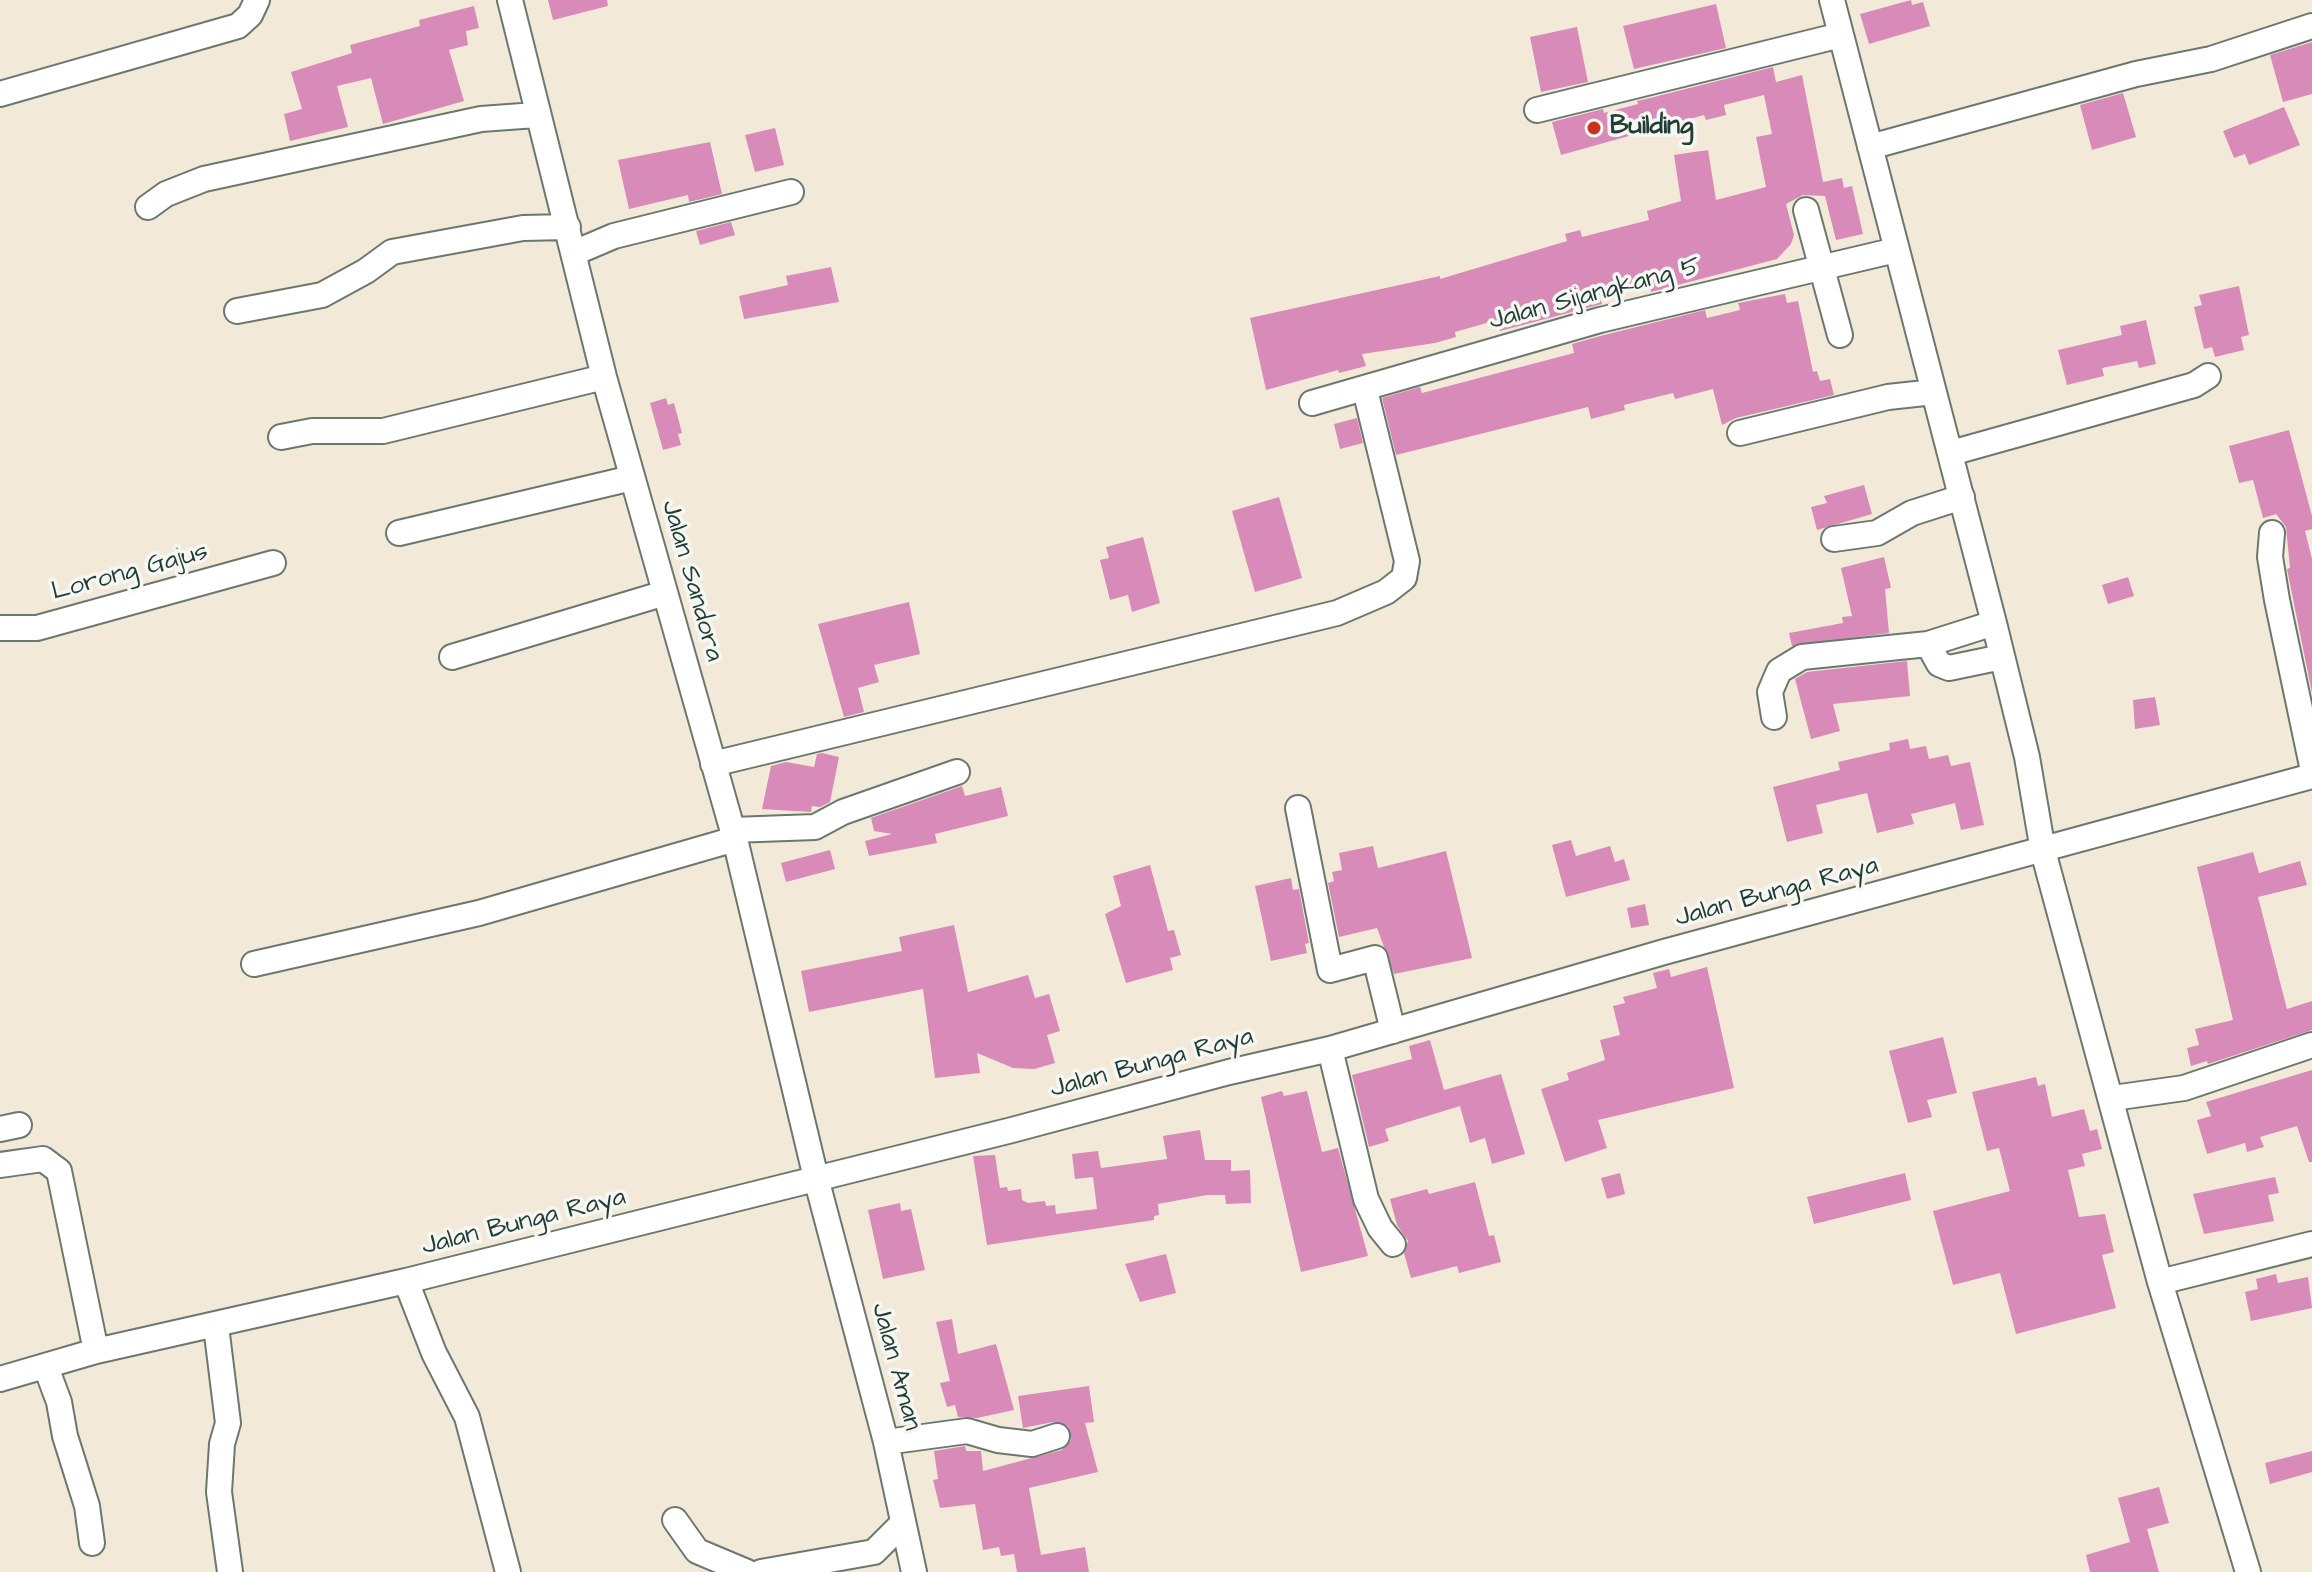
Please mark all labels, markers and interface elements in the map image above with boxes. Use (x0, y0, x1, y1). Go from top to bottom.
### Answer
place label: Building (1610, 112, 1693, 144)
marker: Building (1585, 119, 1603, 137)
street label: Jalan Sijangkang 5 (1486, 252, 1704, 338)
street label: Jalan Sandora (653, 497, 729, 665)
street label: Lorong Gajus (48, 537, 212, 609)
street label: Jalan Bunga Raya (1672, 851, 1882, 935)
street label: Jalan Bunga Raya (1047, 1022, 1257, 1106)
street label: Jalan Bunga Raya (419, 1183, 629, 1263)
street label: Jalan Aman (863, 1300, 927, 1434)

